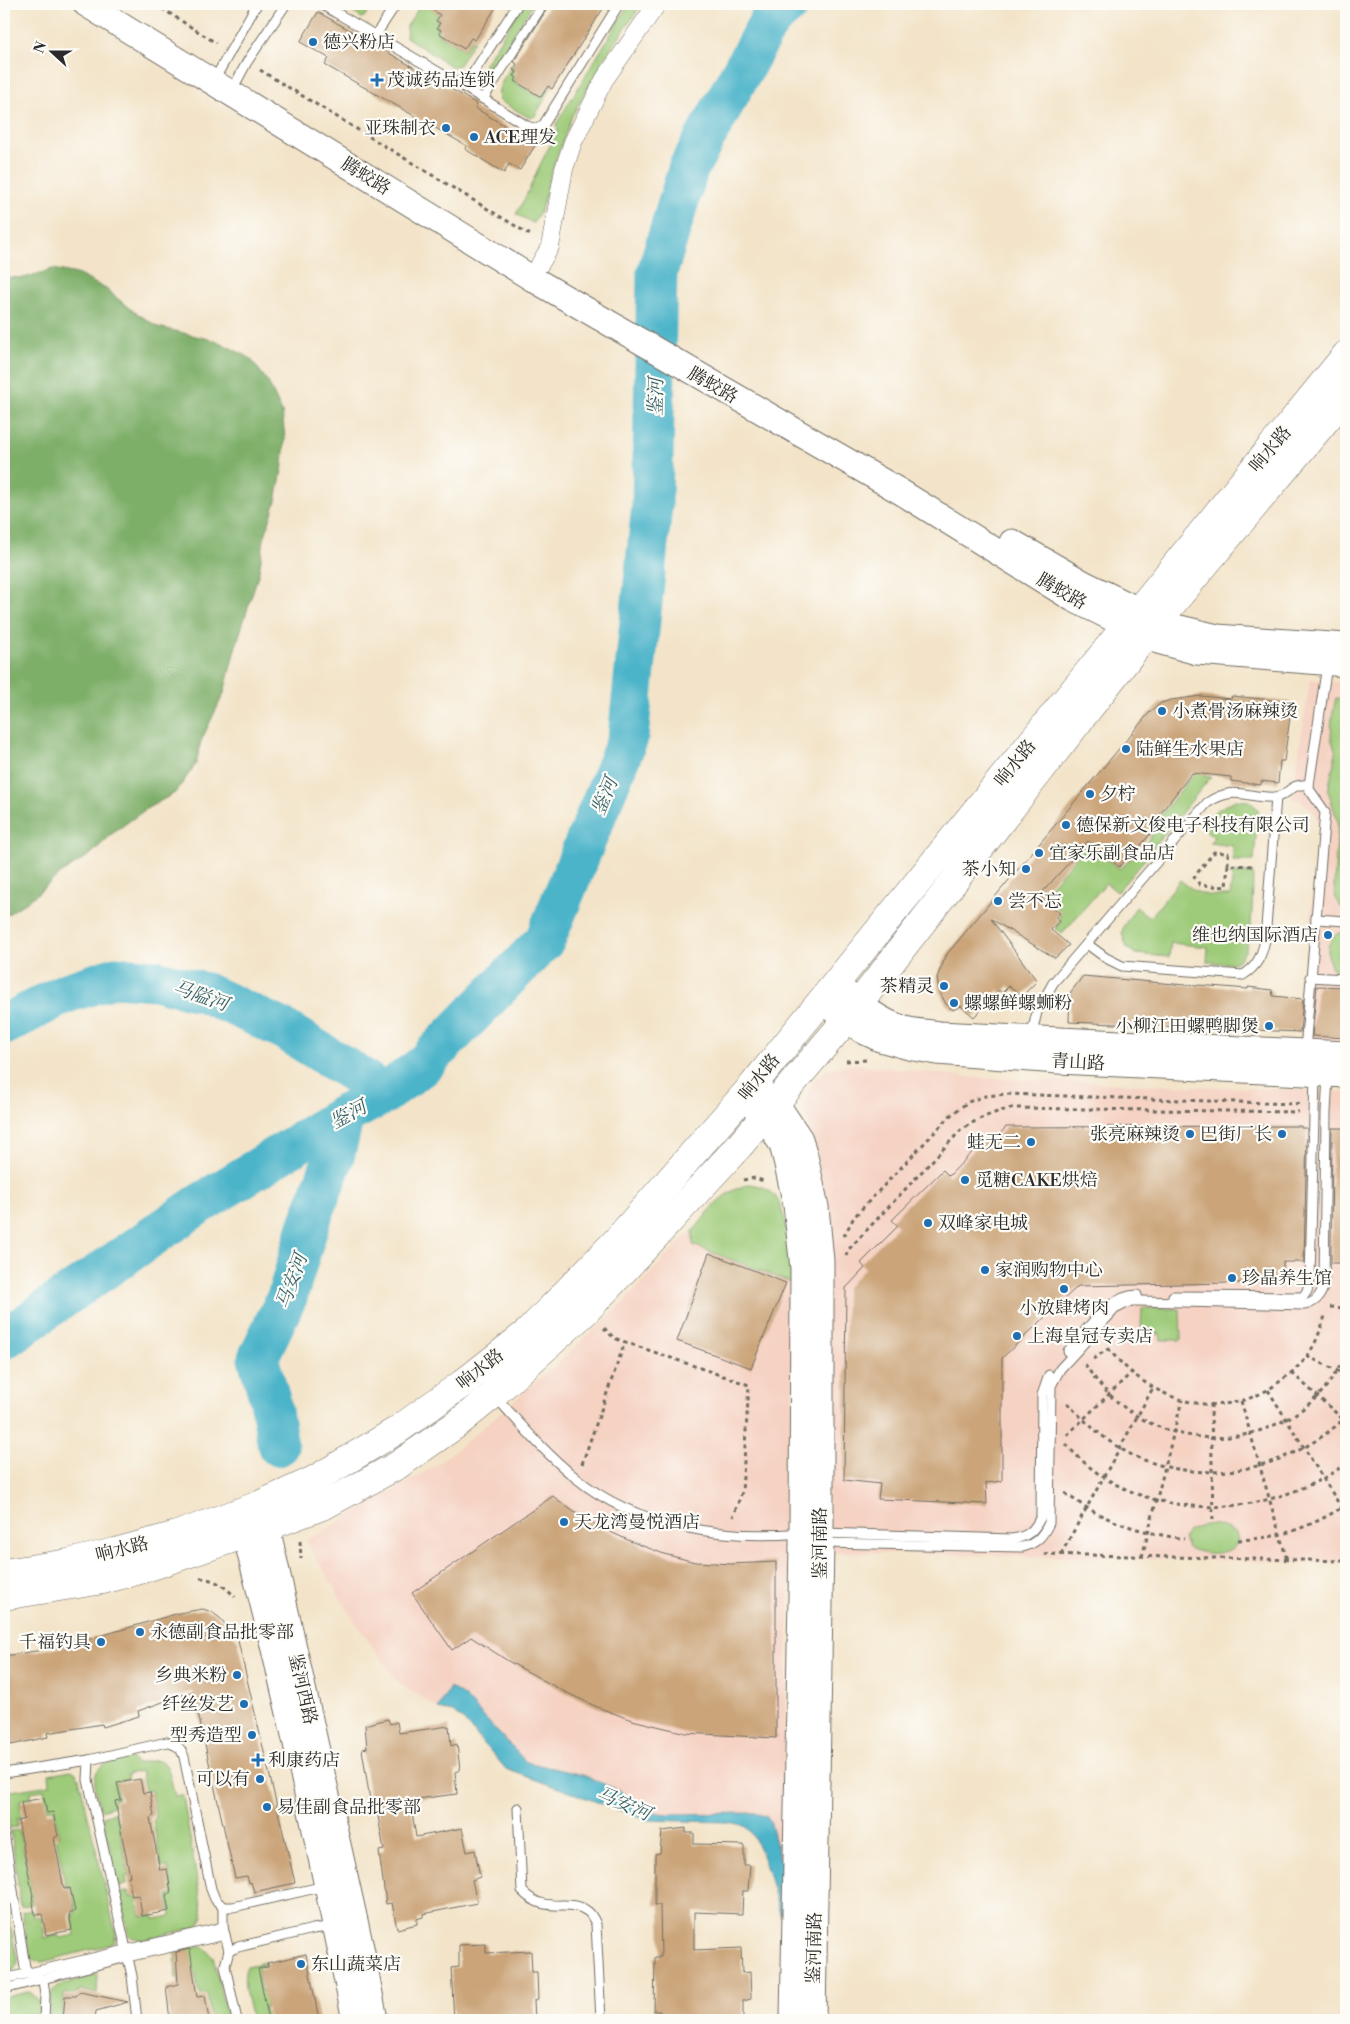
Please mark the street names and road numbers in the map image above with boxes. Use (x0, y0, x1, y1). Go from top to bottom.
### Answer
street label: 腾蛟路 (337, 152, 395, 200)
street label: 腾蛟路 (684, 362, 742, 409)
street label: 响水路 (1244, 421, 1297, 477)
street label: 腾蛟路 (1033, 568, 1091, 615)
street label: 响水路 (989, 735, 1041, 792)
street label: 响水路 (733, 1049, 785, 1106)
street label: 青山路 (1050, 1050, 1106, 1075)
street label: 响水路 (452, 1344, 509, 1395)
street label: 鉴河南路 (809, 1507, 832, 1579)
street label: 响水路 (93, 1532, 151, 1567)
street label: 鉴河西路 (283, 1651, 322, 1727)
street label: 鉴河南路 (802, 1912, 827, 1984)

